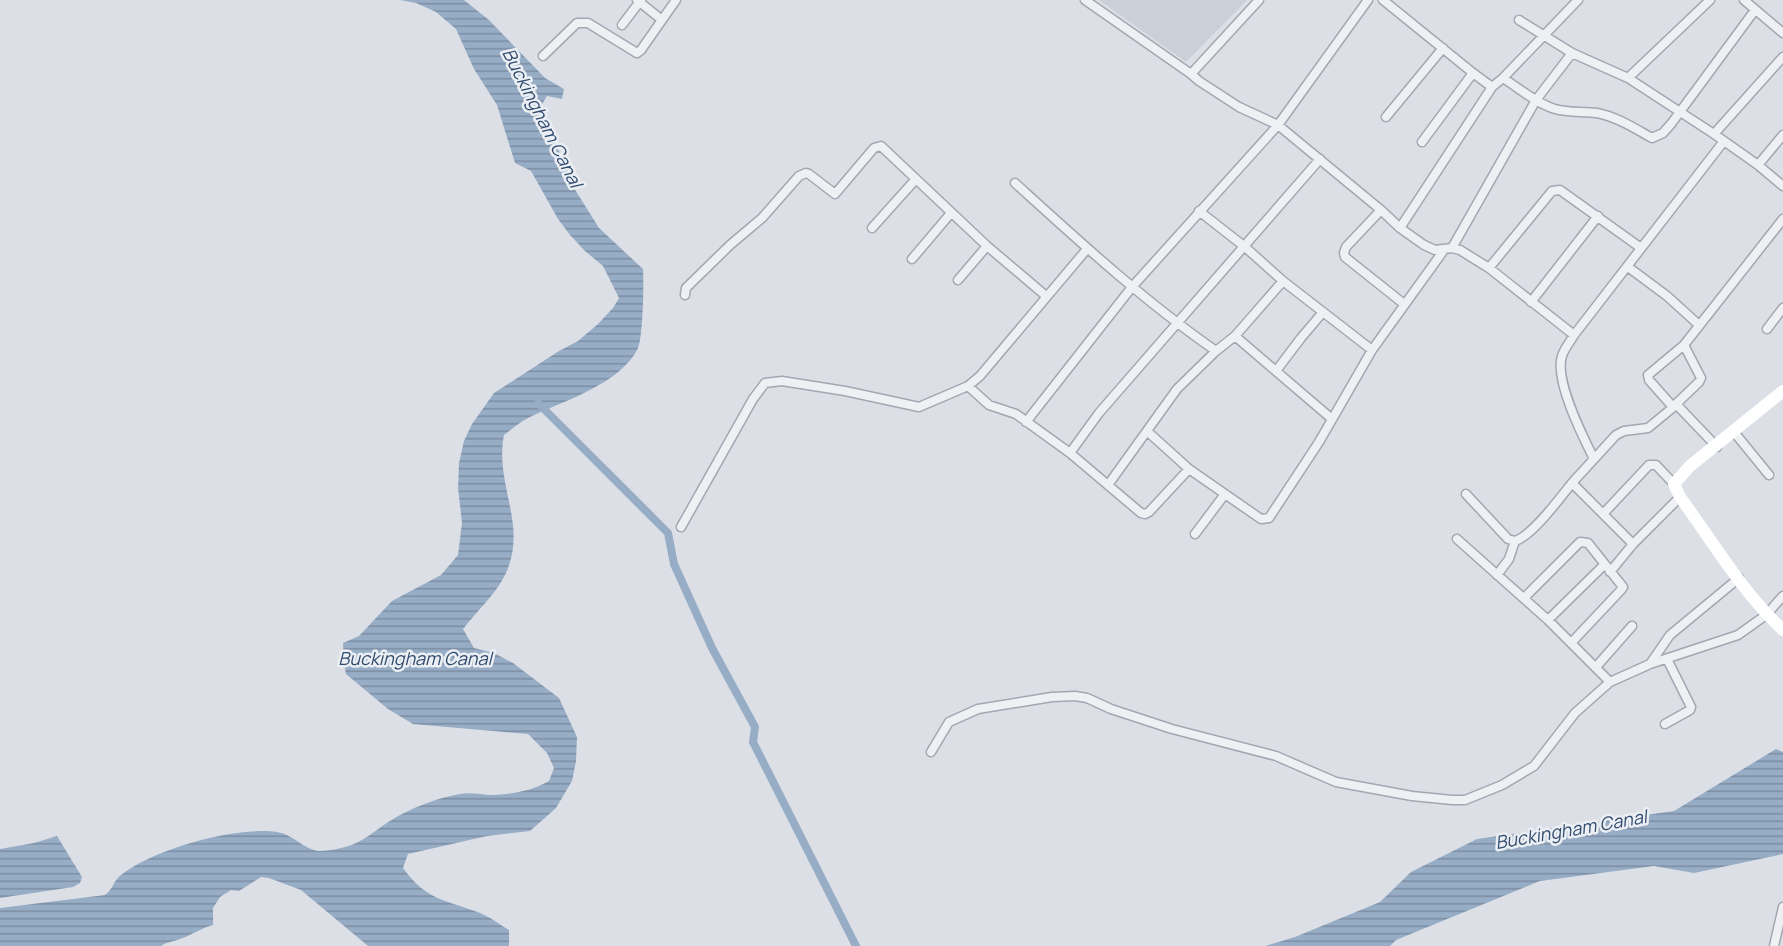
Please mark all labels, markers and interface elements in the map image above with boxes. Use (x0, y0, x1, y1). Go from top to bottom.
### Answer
water label: Buckingham Canal (497, 44, 590, 194)
water label: Buckingham Canal (338, 646, 495, 670)
water label: Buckingham Canal (1493, 803, 1651, 854)

